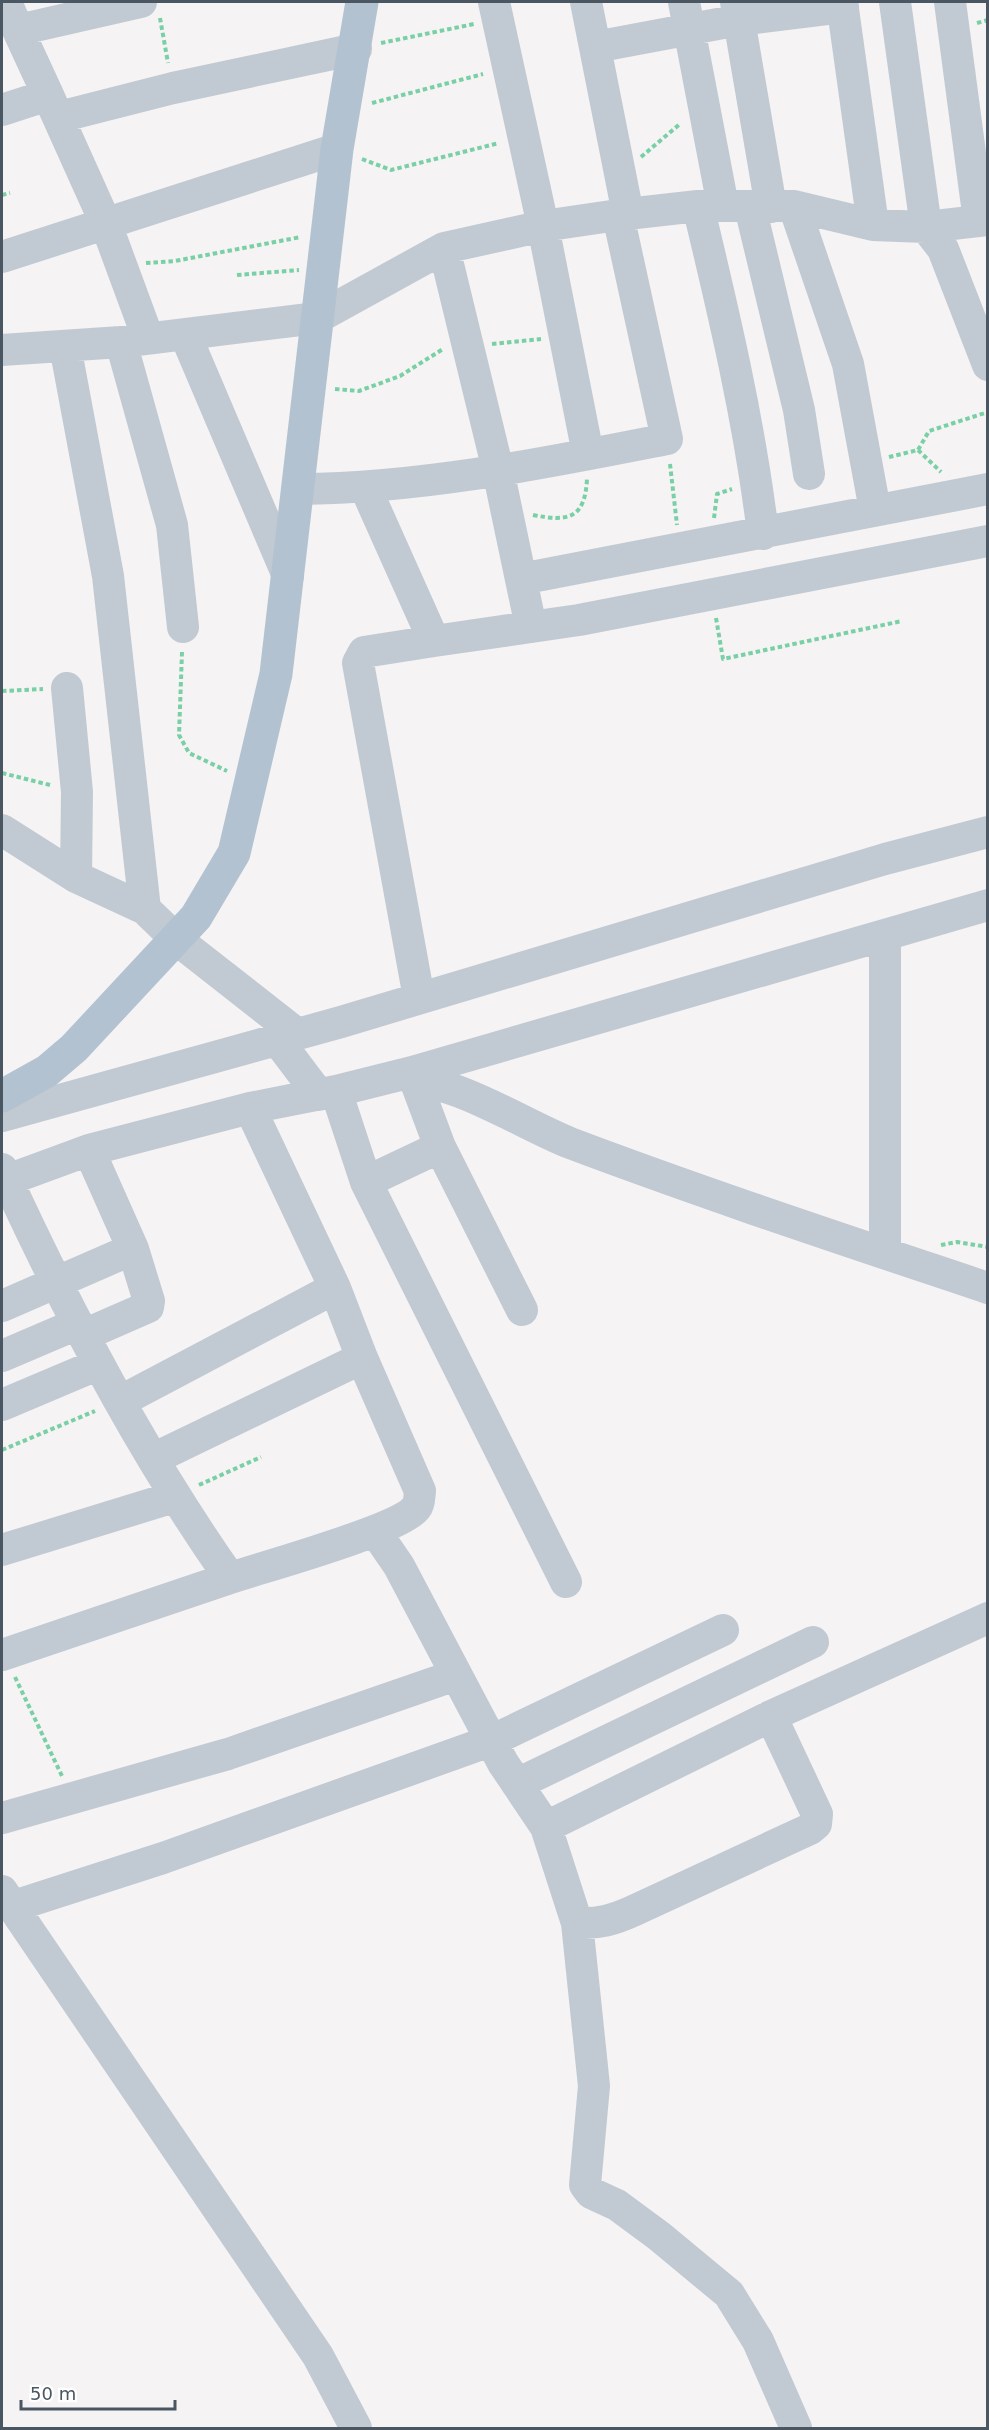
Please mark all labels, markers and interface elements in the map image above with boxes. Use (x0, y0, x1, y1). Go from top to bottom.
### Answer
scale bar (21, 2373, 176, 2411)
text: 50 m (30, 2383, 76, 2404)

